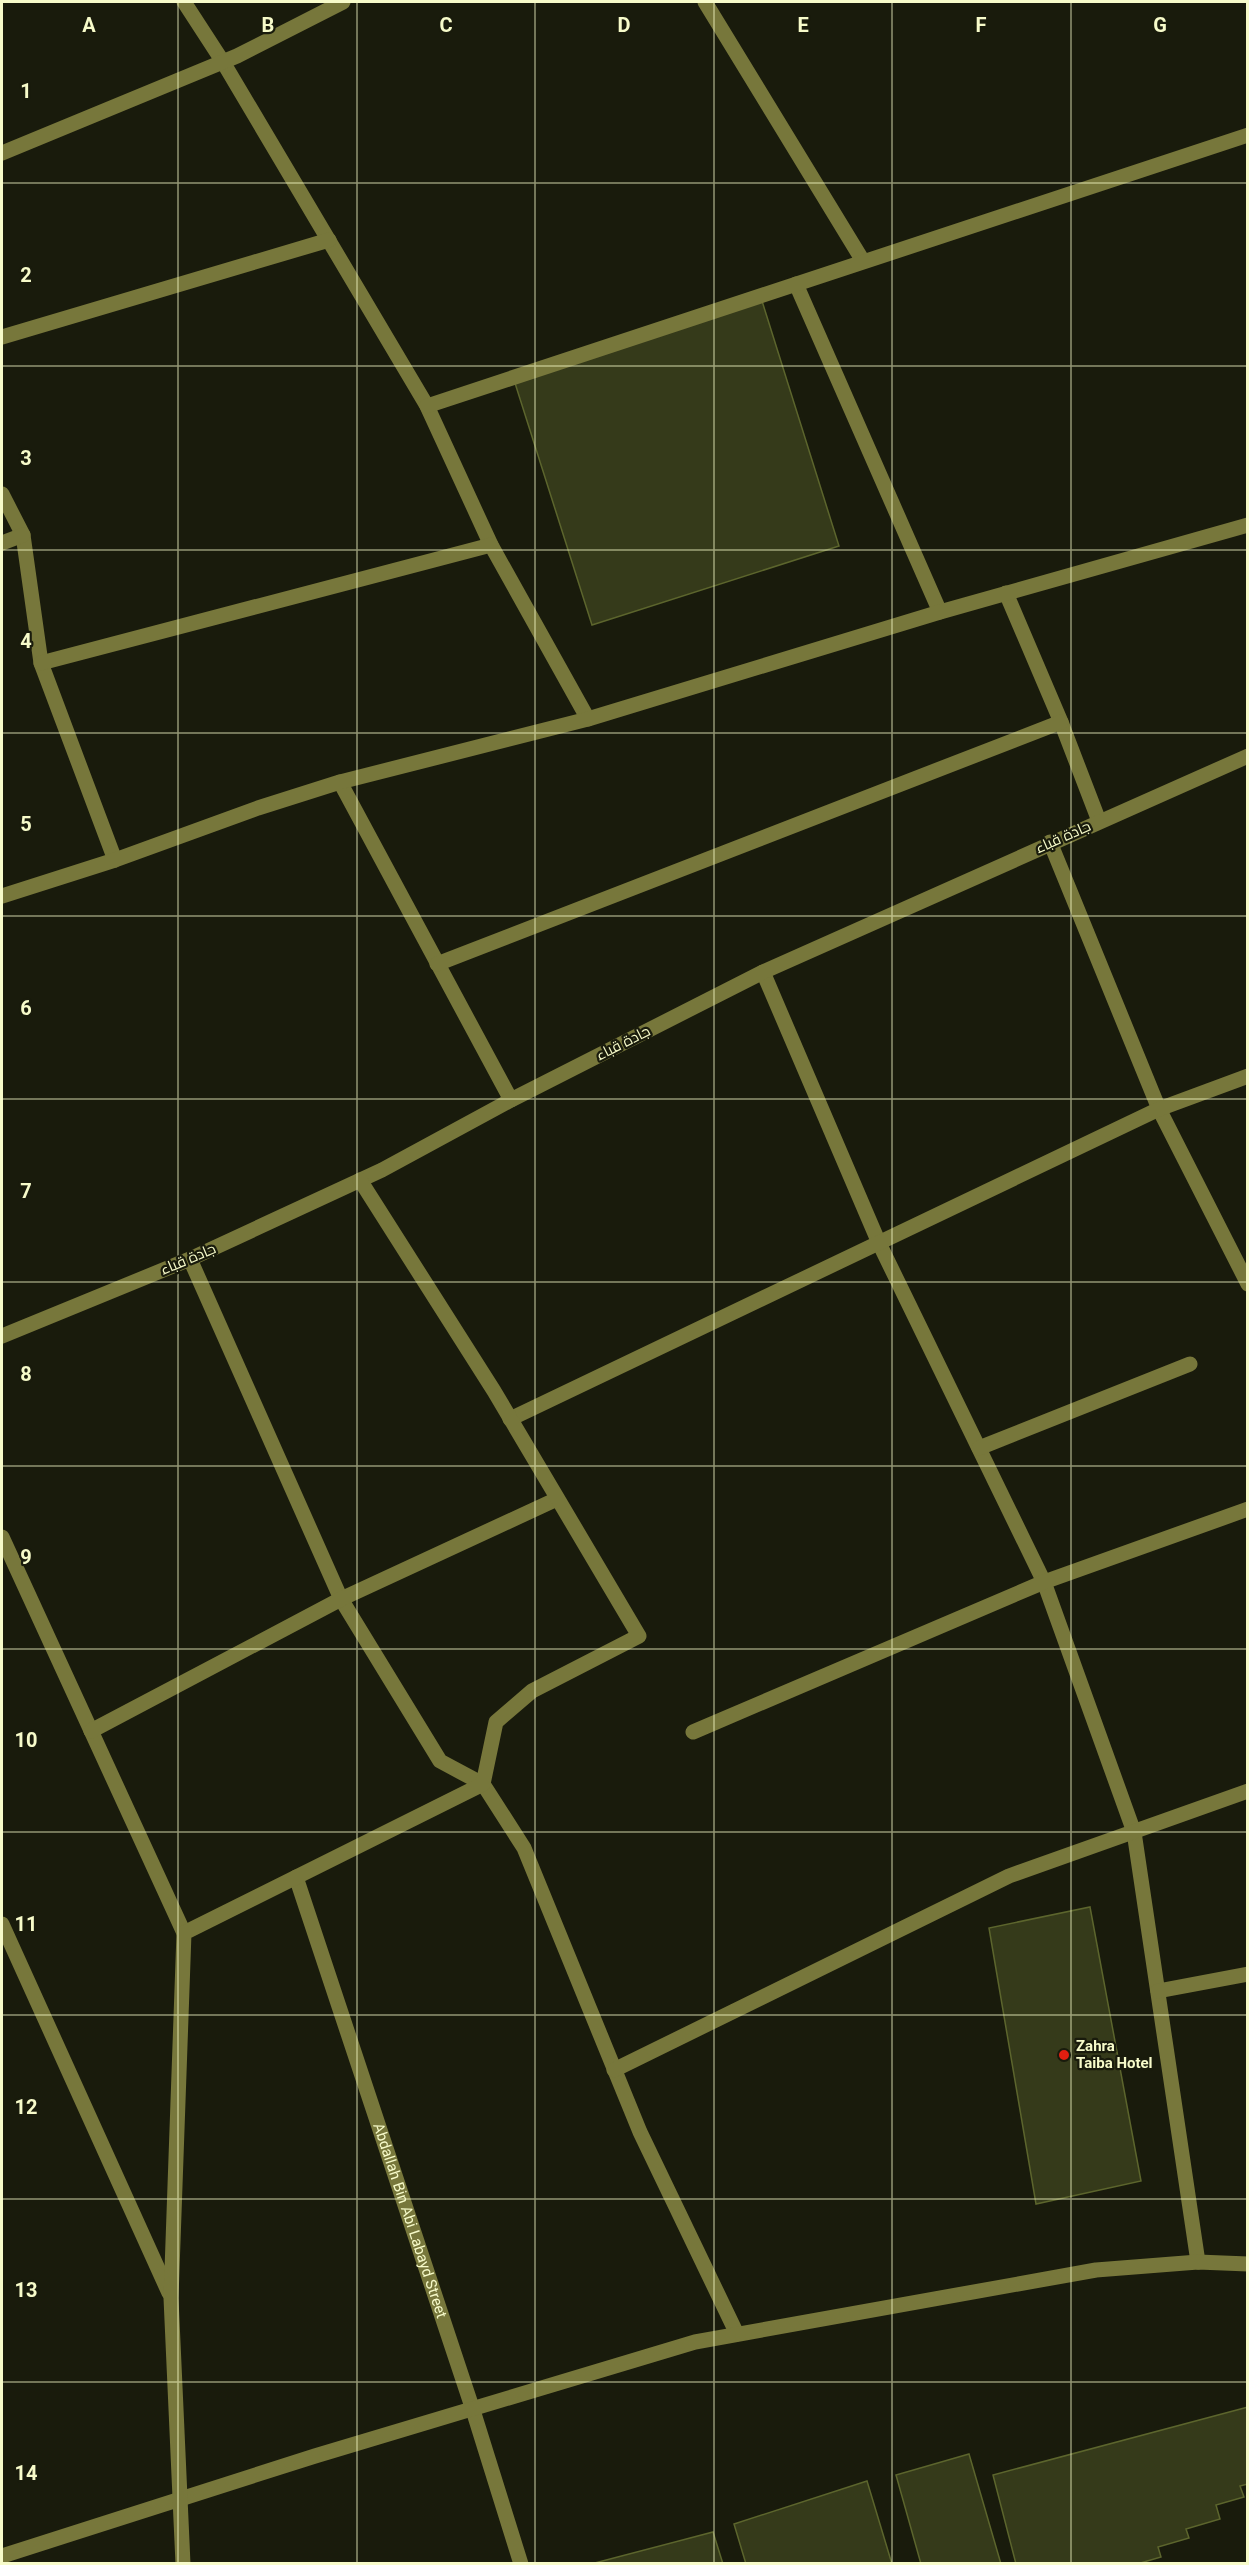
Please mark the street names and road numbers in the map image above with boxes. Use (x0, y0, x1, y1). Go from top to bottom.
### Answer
street label: جادة قباء (1033, 817, 1093, 857)
street label: جادة قباء (593, 1022, 653, 1064)
street label: جادة قباء (158, 1239, 218, 1279)
street label: Abdallah Bin Abi Labayd Street (369, 2121, 451, 2321)

